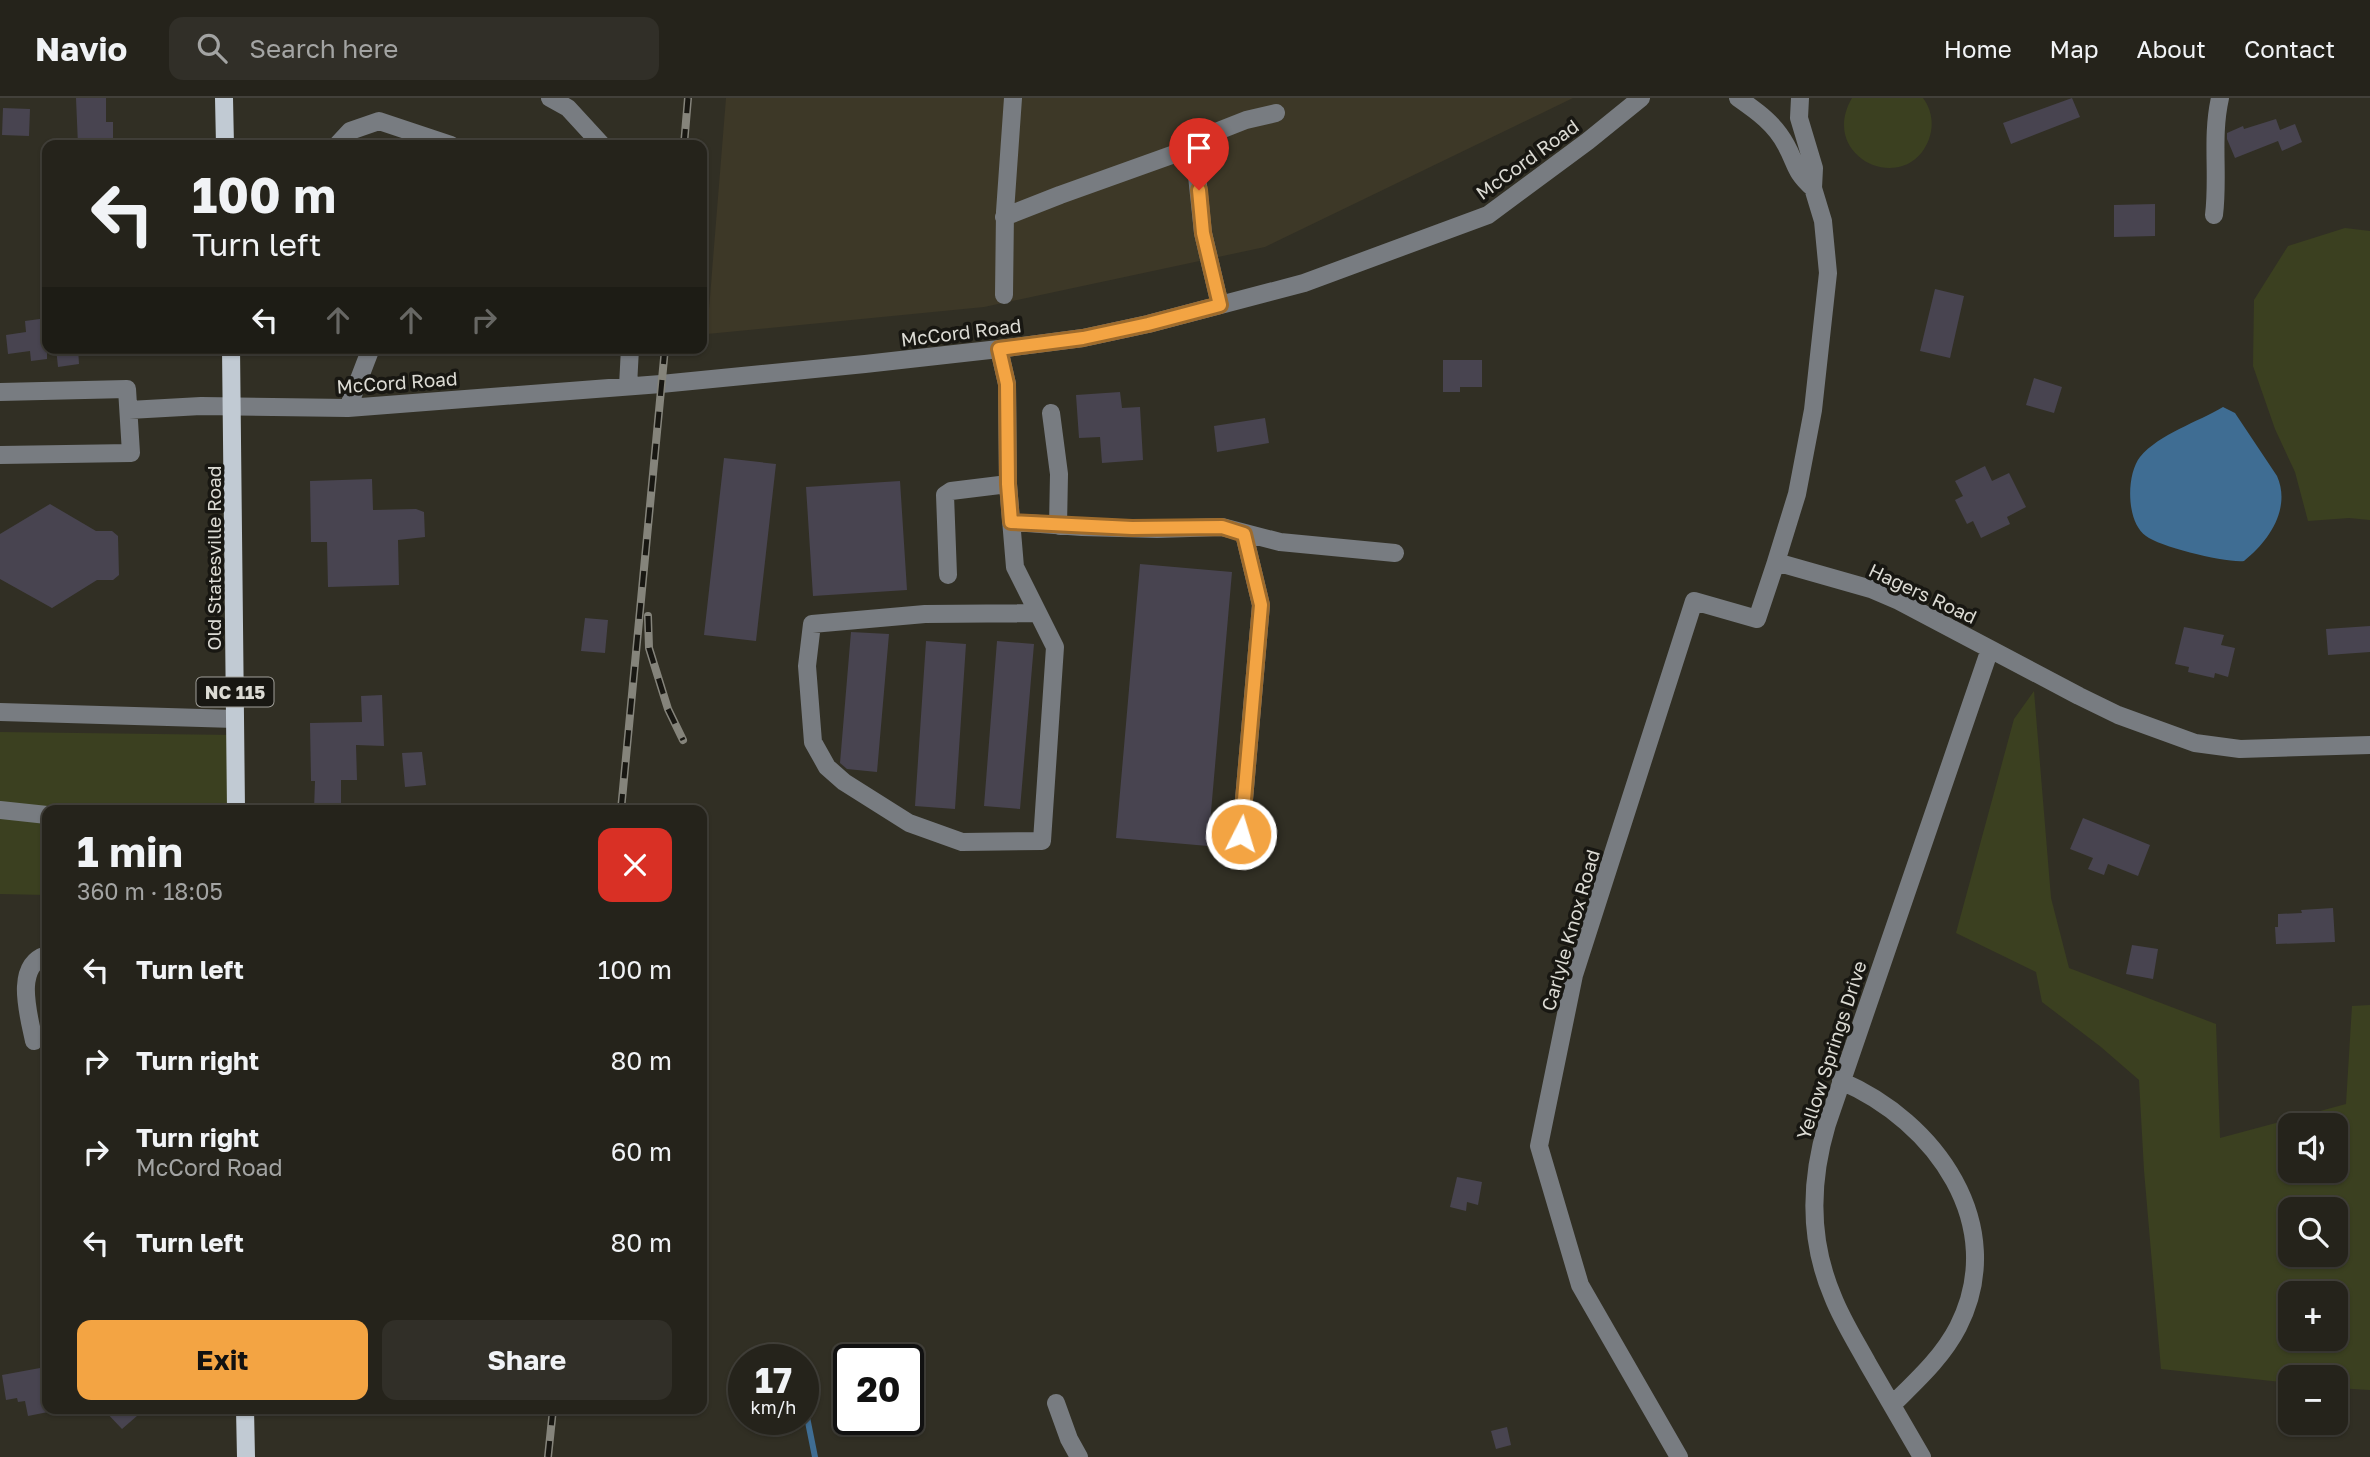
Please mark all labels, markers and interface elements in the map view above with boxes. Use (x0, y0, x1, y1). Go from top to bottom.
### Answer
search box (169, 17, 659, 80)
text: Navio (35, 29, 127, 68)
icon: search (193, 29, 231, 67)
text: Search here (249, 33, 398, 64)
text: Home (1944, 34, 2012, 63)
text: Map (2050, 34, 2099, 63)
text: About (2137, 34, 2206, 63)
text: Contact (2244, 34, 2335, 63)
street label: McCord Road (1471, 114, 1583, 204)
pin (1169, 118, 1229, 190)
icon: arrive (1180, 129, 1218, 167)
text: 100 m (192, 165, 336, 224)
icon: left (77, 168, 168, 259)
text: Turn left (192, 225, 321, 263)
icon: left (246, 301, 284, 339)
icon: ahead (319, 301, 357, 339)
icon: ahead (392, 301, 430, 339)
icon: right (465, 301, 503, 339)
street label: McCord Road (899, 313, 1023, 351)
street label: McCord Road (336, 366, 458, 398)
street label: Old Statesville Road (202, 465, 225, 651)
street label: Hagers Road (1865, 558, 1981, 628)
road number: NC 115 (196, 678, 274, 706)
position arrow (1204, 797, 1278, 871)
text: 1 min (77, 826, 183, 876)
button: close (598, 828, 672, 902)
street label: Carlyle Knox Road (1536, 847, 1604, 1013)
text: 360 m · 18:05 (77, 877, 223, 905)
icon: left (77, 951, 115, 989)
text: Turn left (136, 954, 244, 985)
text: 100 m (598, 954, 672, 985)
street label: Yellow Springs Drive (1791, 958, 1871, 1142)
icon: right (77, 1042, 115, 1080)
text: Turn right (136, 1045, 259, 1076)
text: 80 m (611, 1045, 672, 1076)
map controls (2278, 1113, 2348, 1435)
button: sound (2278, 1113, 2348, 1183)
text: Turn right (136, 1122, 259, 1153)
icon: right (77, 1133, 115, 1171)
text: 60 m (611, 1136, 672, 1167)
text: McCord Road (136, 1153, 283, 1181)
button: search (2278, 1197, 2348, 1267)
icon: left (77, 1224, 115, 1262)
text: Turn left (136, 1227, 244, 1258)
text: 80 m (611, 1227, 672, 1258)
button: + (2278, 1281, 2348, 1351)
button: Exit (77, 1320, 368, 1400)
button: Share (382, 1320, 672, 1400)
speed limit sign: 20 (833, 1344, 924, 1435)
text: 17 (755, 1359, 792, 1401)
button: − (2278, 1365, 2348, 1435)
text: km/h (751, 1396, 796, 1418)

